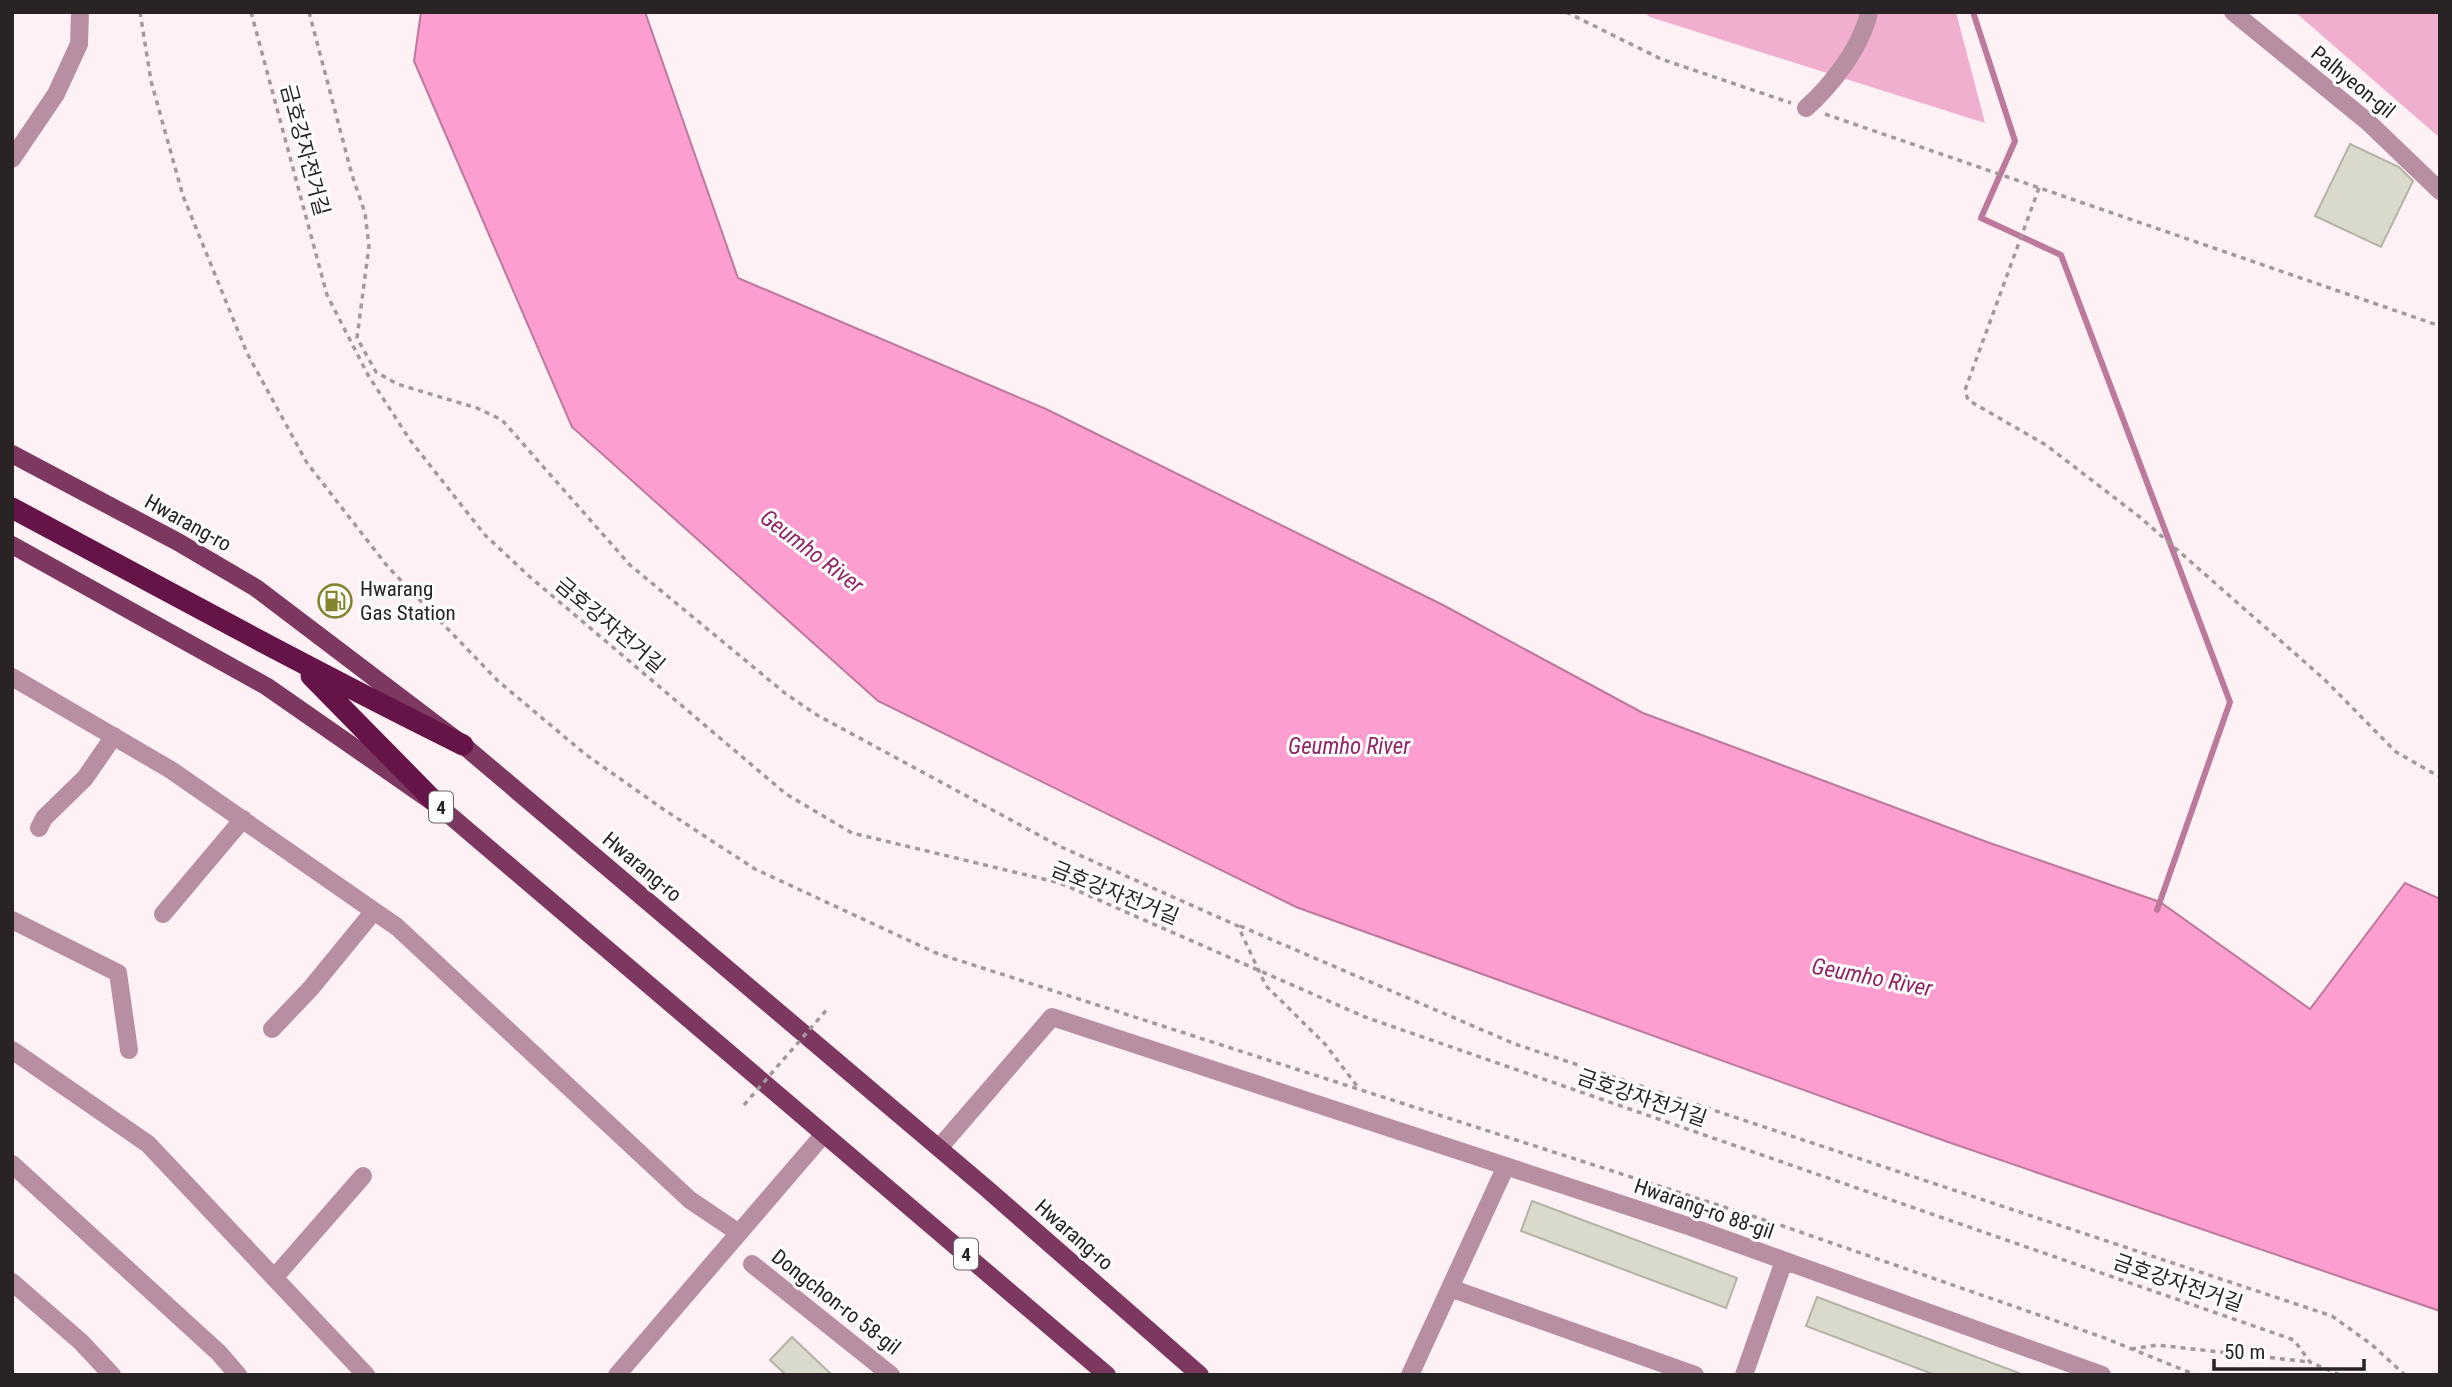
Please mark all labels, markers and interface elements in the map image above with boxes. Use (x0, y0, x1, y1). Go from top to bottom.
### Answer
street label: Palhyeon-gil (2306, 41, 2400, 123)
street label: 금호강자전거길 (276, 82, 334, 218)
street label: Hwarang-ro (141, 489, 235, 557)
water label: Geumho River (755, 504, 870, 600)
street label: 금호강자전거길 (550, 572, 670, 678)
place label: Hwarang Gas Station (360, 577, 456, 625)
fuel station icon: Hwarang Gas Station (316, 582, 354, 620)
water label: Geumho River (1288, 733, 1411, 760)
road number: 4 (429, 792, 453, 822)
street label: Hwarang-ro (598, 827, 686, 907)
street label: 금호강자전거길 (1048, 857, 1182, 929)
water label: Geumho River (1809, 953, 1936, 1003)
street label: 금호강자전거길 (1574, 1065, 1710, 1131)
street label: Hwarang-ro 88-gil (1631, 1174, 1777, 1244)
street label: Hwarang-ro (1030, 1195, 1118, 1275)
road number: 4 (954, 1238, 978, 1270)
street label: Dongchon-ro 58-gil (767, 1244, 905, 1360)
street label: 금호강자전거길 (2110, 1250, 2246, 1316)
scale bar (2214, 1328, 2364, 1372)
text: 50 m (2224, 1340, 2265, 1364)

